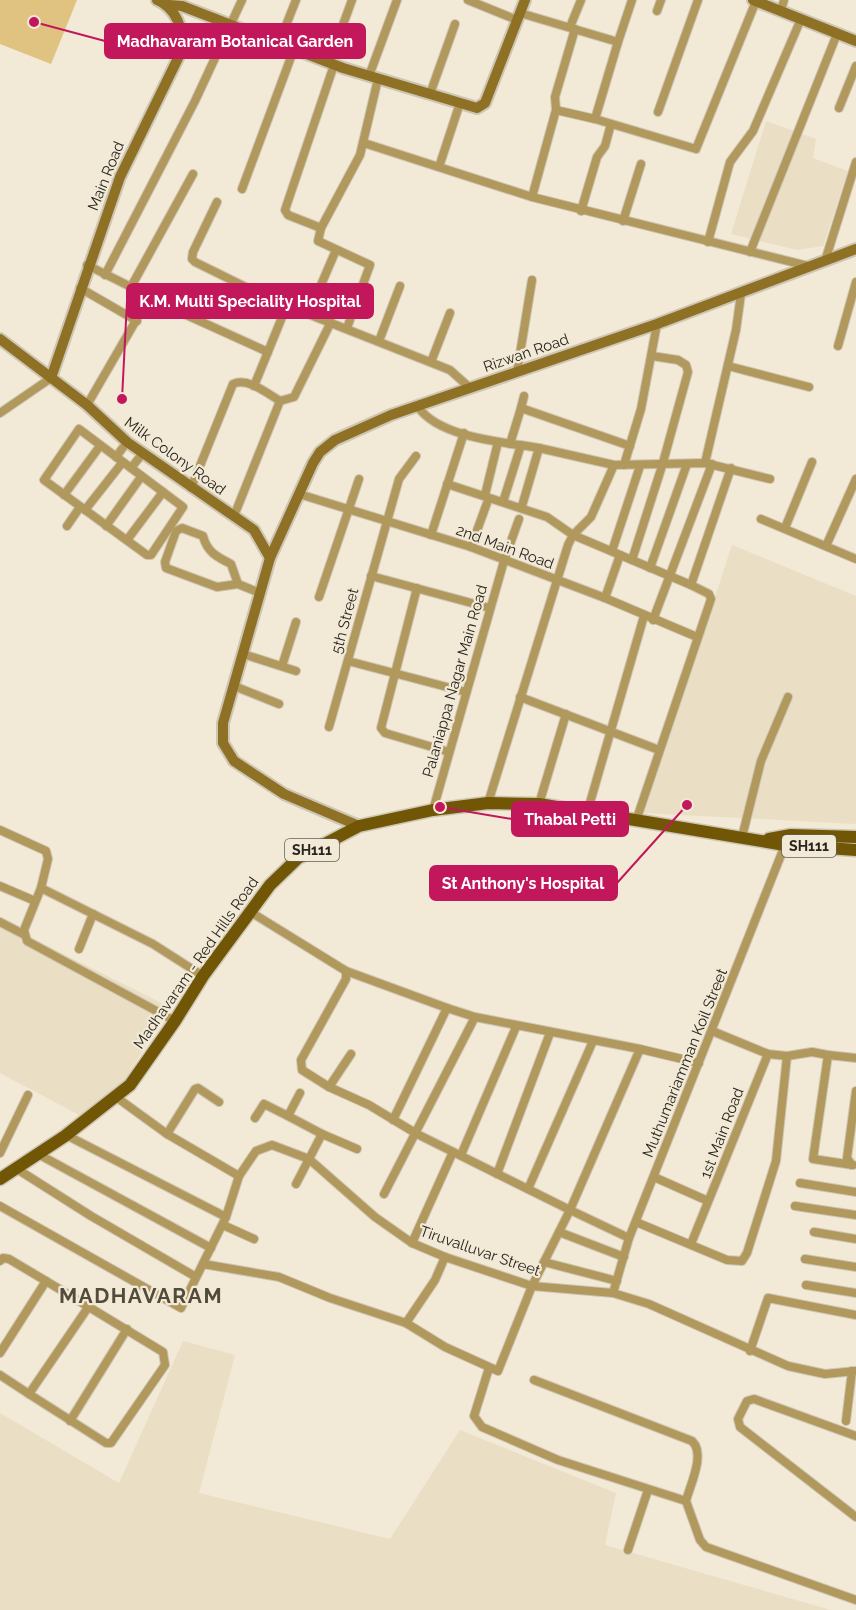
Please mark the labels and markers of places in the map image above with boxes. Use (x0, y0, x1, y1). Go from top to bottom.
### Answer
callout: Madhavaram Botanical Garden (105, 24, 365, 58)
callout: K.M. Multi Speciality Hospital (127, 284, 373, 318)
callout: Thabal Petti (512, 802, 628, 836)
callout: St Anthony's Hospital (430, 866, 617, 900)

